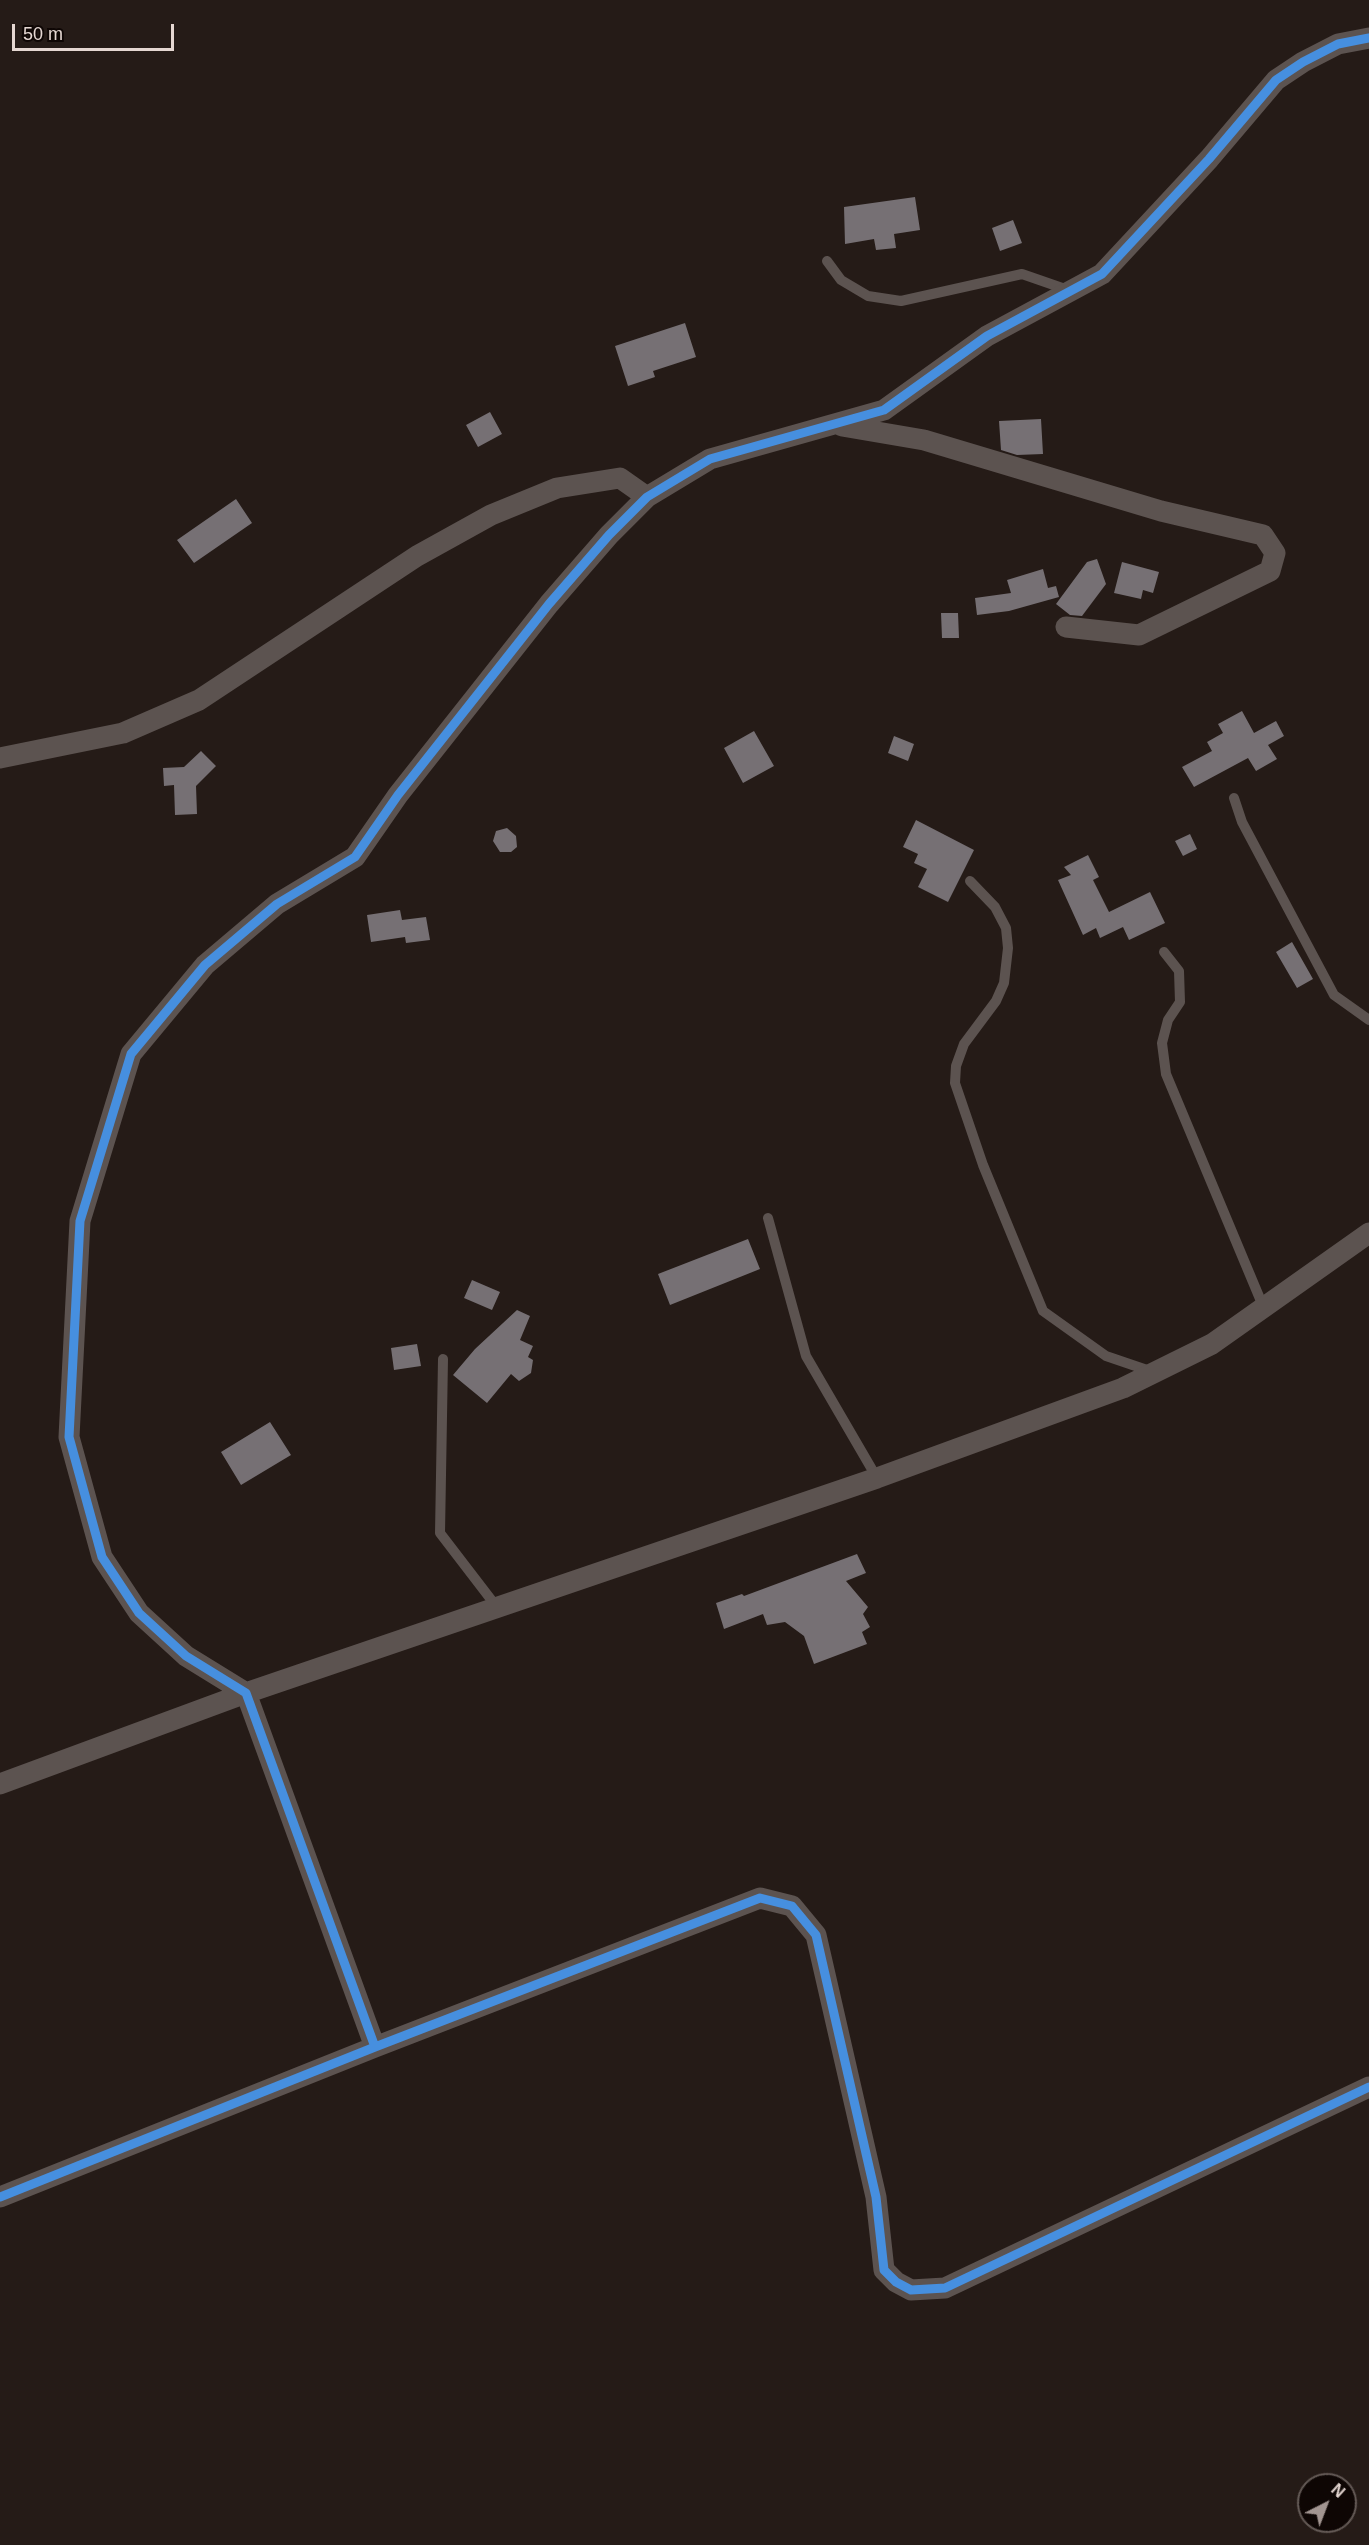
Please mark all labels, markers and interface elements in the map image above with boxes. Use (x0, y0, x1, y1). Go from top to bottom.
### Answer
scale bar (15, 12, 177, 50)
text: 50 m (23, 24, 63, 44)
north arrow (1297, 2473, 1357, 2533)
text: N (1328, 2481, 1348, 2501)

